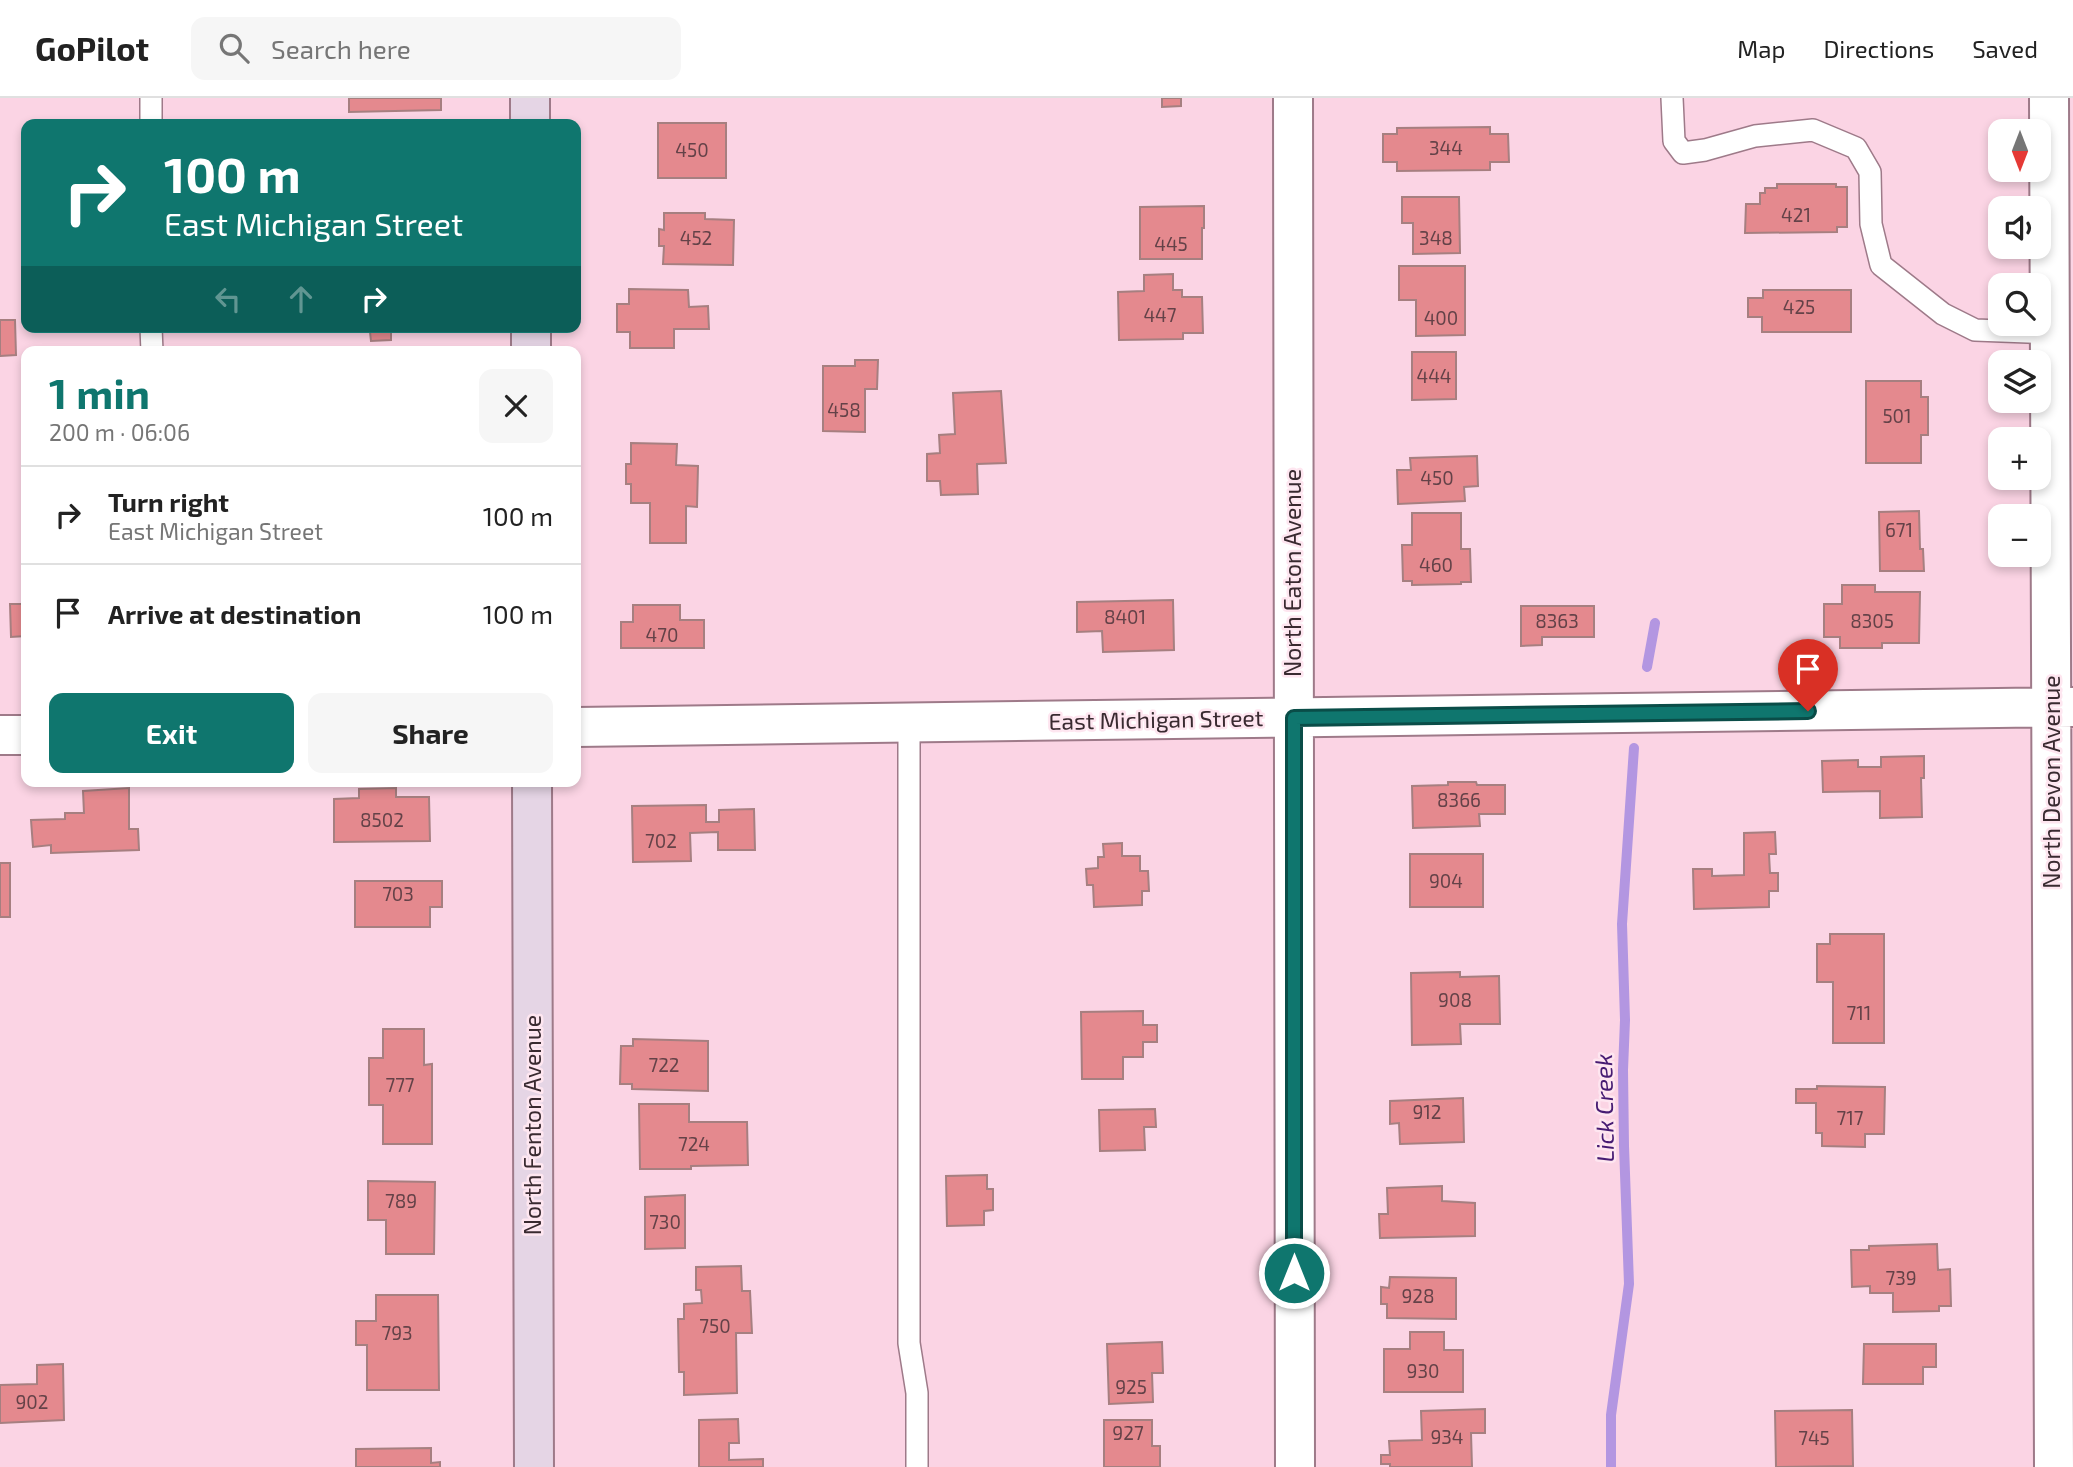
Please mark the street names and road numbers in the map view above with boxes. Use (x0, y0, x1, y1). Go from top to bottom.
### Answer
street label: North Eaton Avenue (1278, 469, 1306, 677)
street label: North Devon Avenue (2037, 675, 2065, 889)
street label: East Michigan Street (1048, 703, 1264, 735)
street label: North Fenton Avenue (518, 1015, 546, 1235)

